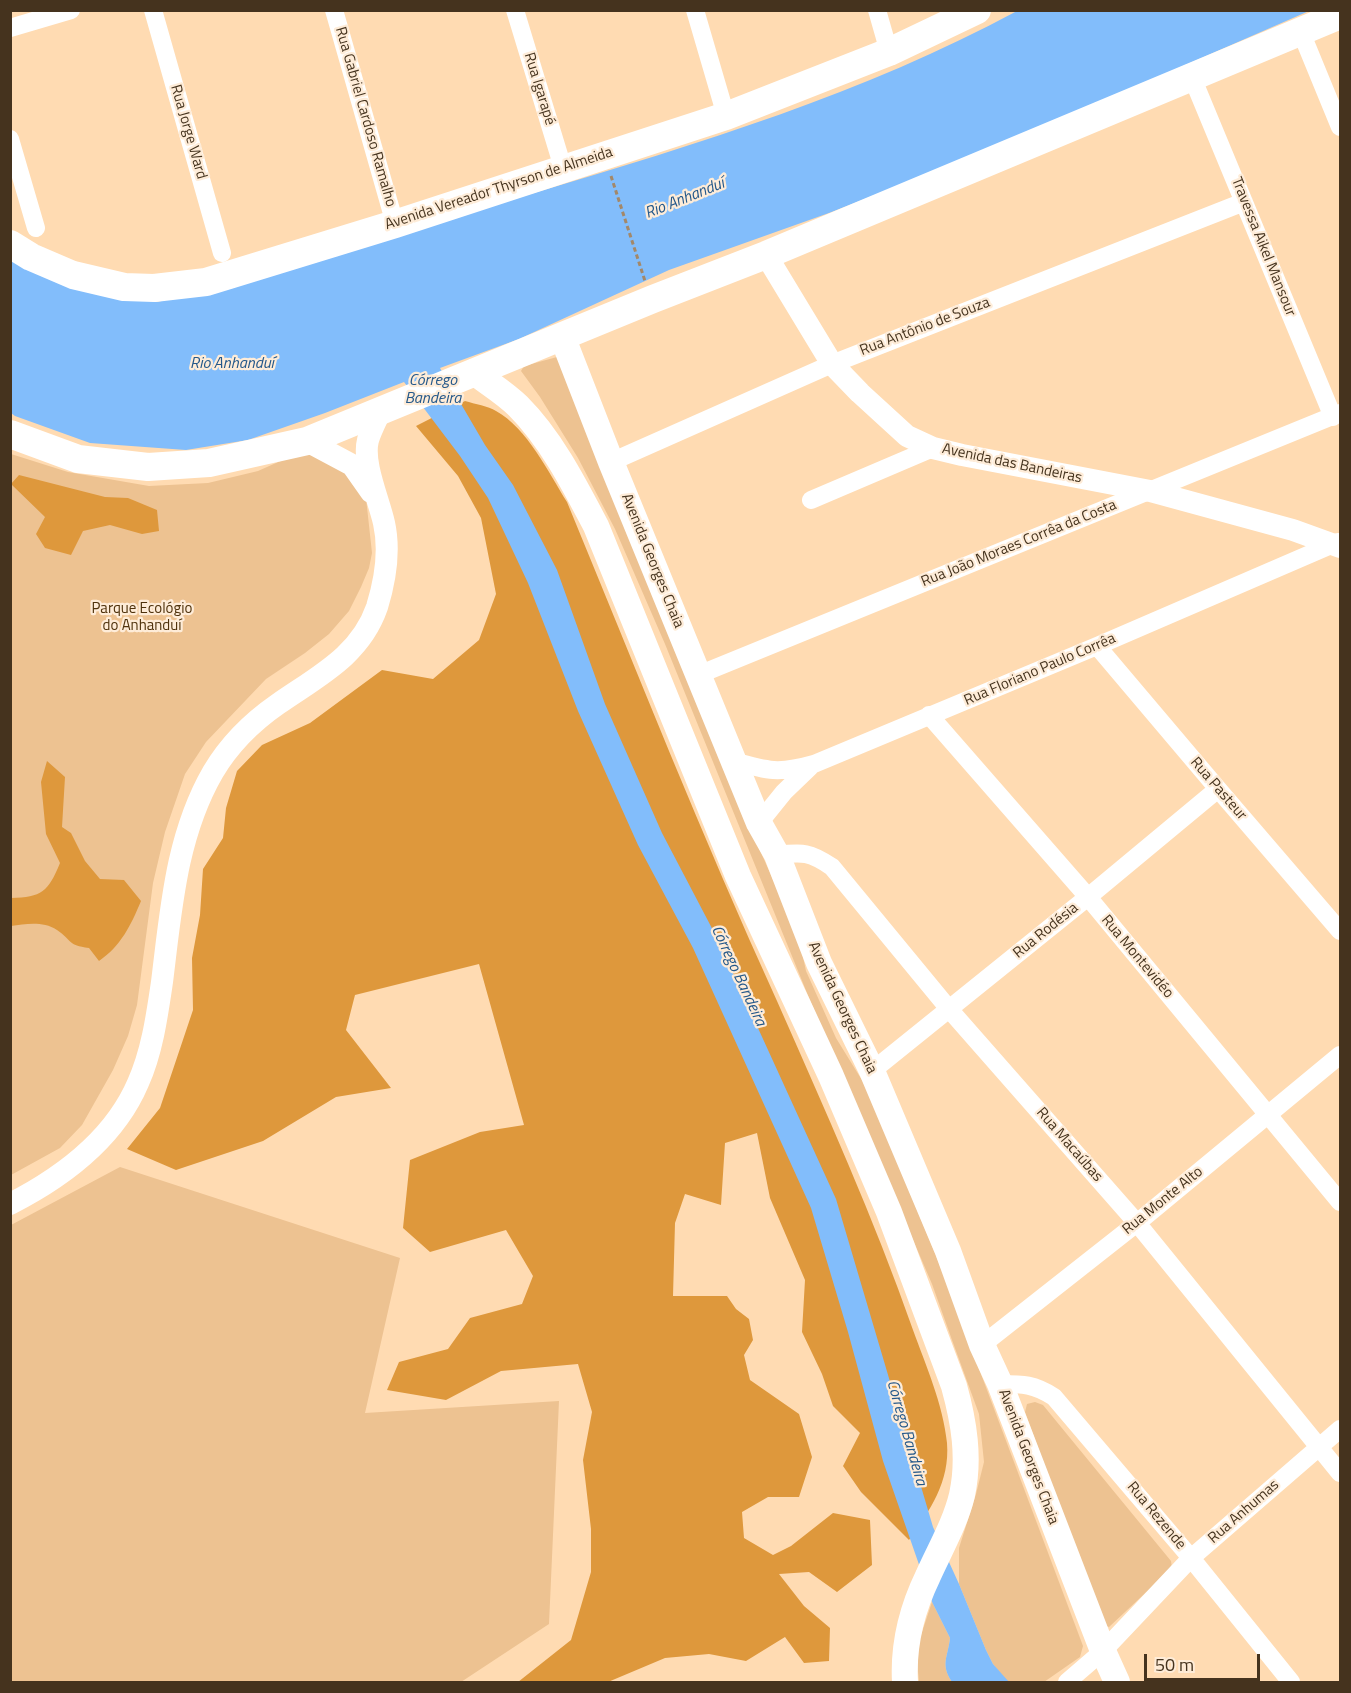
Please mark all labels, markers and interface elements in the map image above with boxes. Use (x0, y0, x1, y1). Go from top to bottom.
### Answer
street label: Rua Gabriel Cardoso Ramalho (331, 25, 399, 209)
street label: Rua Igarapé (519, 51, 559, 127)
street label: Rua Jorge Ward (166, 83, 210, 181)
street label: Avenida Vereador Thyrson de Almeida (383, 144, 615, 234)
water label: Rio Anhanduí (643, 174, 727, 224)
street label: Travessa Aikel Mansour (1227, 175, 1299, 319)
street label: Rua Antônio de Souza (857, 294, 993, 360)
water label: Rio Anhanduí (190, 354, 274, 374)
water label: Córrego Bandeira (405, 371, 461, 409)
street label: Avenida das Bandeiras (940, 440, 1084, 488)
street label: Avenida Georges Chaia (617, 491, 687, 631)
street label: Rua João Moraes Corrêa da Costa (919, 497, 1119, 591)
park label: Parque Ecológio do Anhanduí (92, 600, 192, 635)
street label: Rua Floriano Paulo Corrêa (962, 630, 1118, 710)
street label: Rua Pasteur (1186, 754, 1250, 824)
street label: Rua Rodésia (1010, 899, 1082, 963)
street label: Rua Montevidéo (1097, 912, 1177, 1002)
water label: Córrego Bandeira (706, 923, 770, 1029)
street label: Avenida Georges Chaia (804, 939, 880, 1077)
street label: Rua Macaúbas (1032, 1104, 1106, 1186)
street label: Rua Monte Alto (1119, 1163, 1207, 1239)
water label: Córrego Bandeira (882, 1378, 930, 1488)
street label: Avenida Georges Chaia (994, 1387, 1062, 1527)
street label: Rua Anhumas (1205, 1476, 1283, 1548)
street label: Rua Rezende (1123, 1479, 1189, 1553)
scale bar (1147, 1642, 1262, 1680)
text: 50 m (1155, 1651, 1194, 1678)

